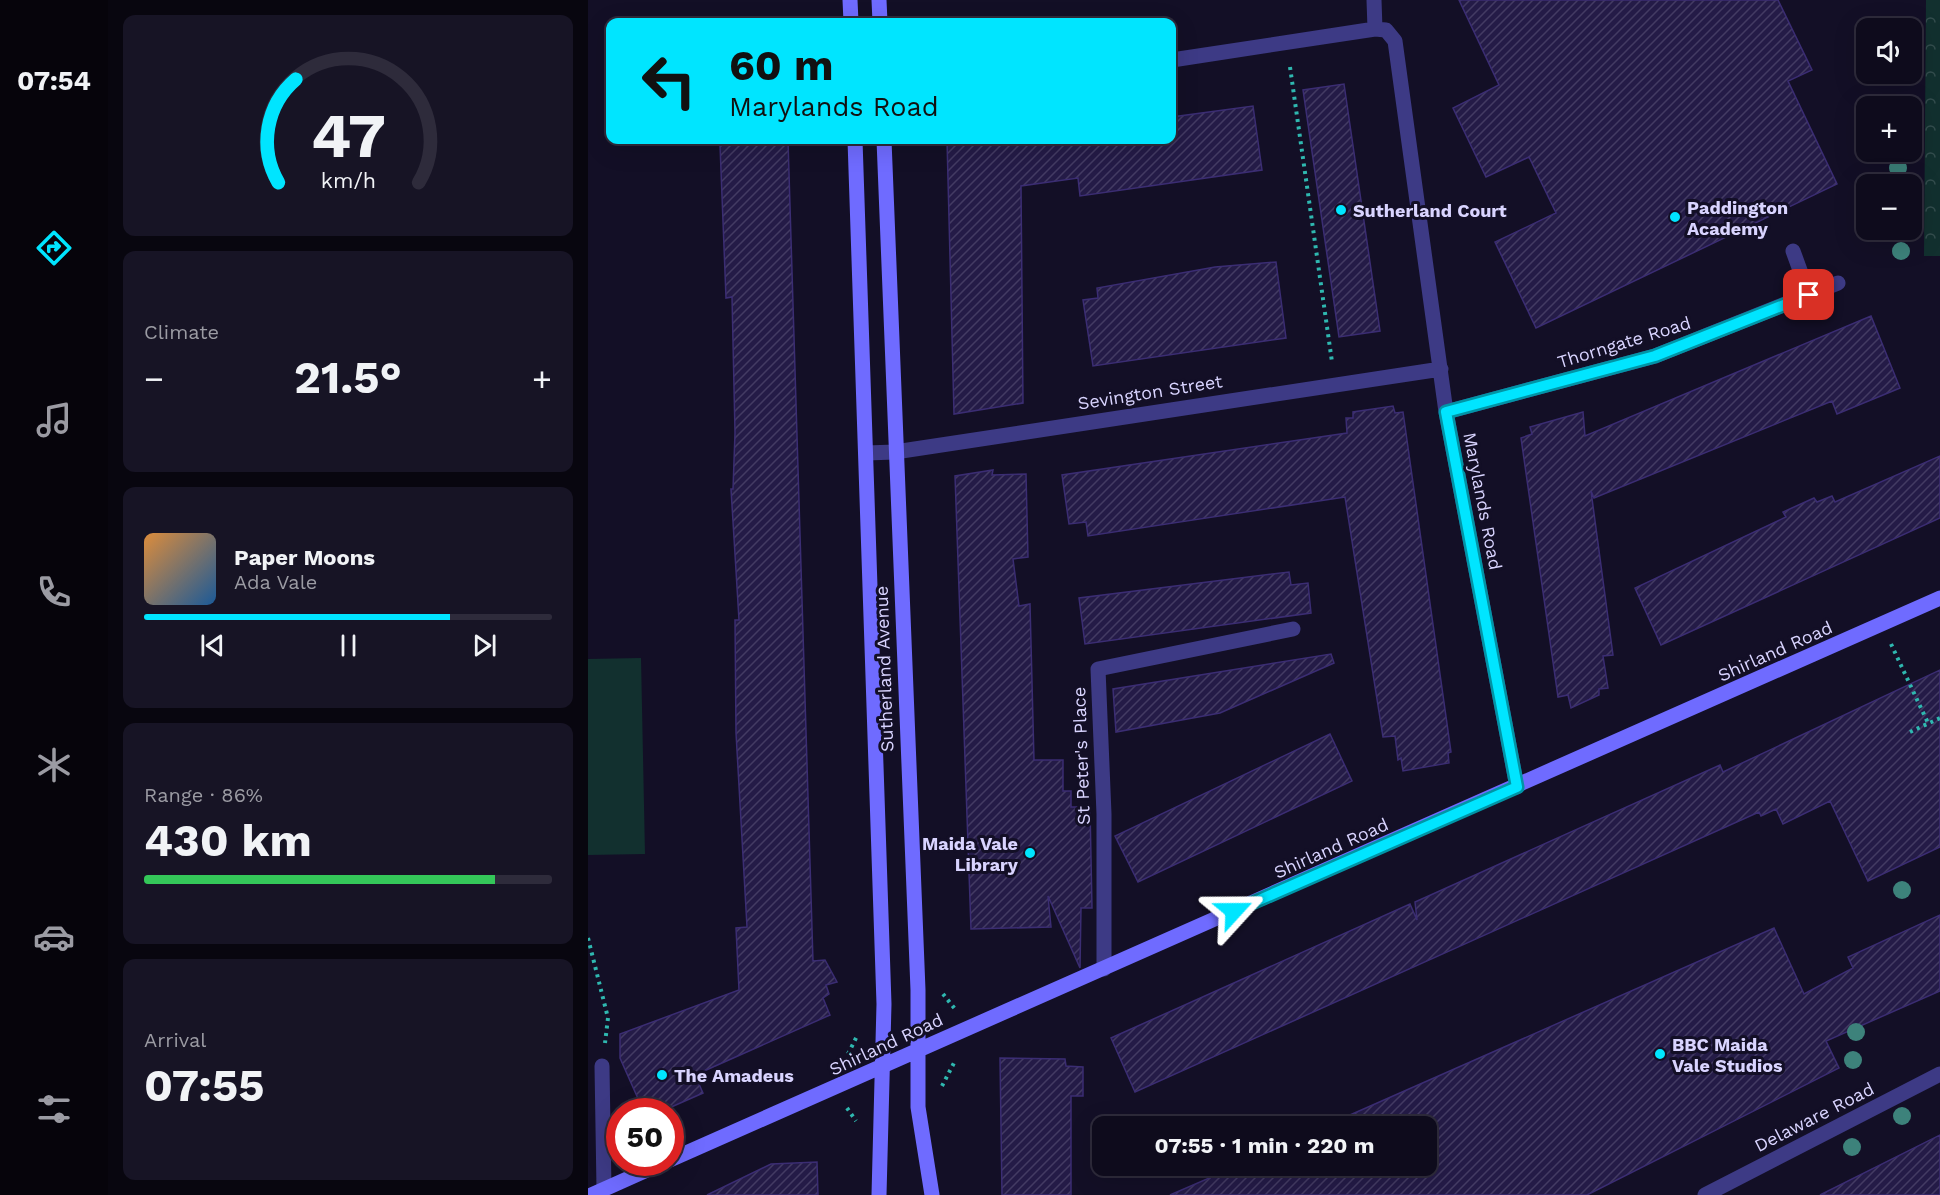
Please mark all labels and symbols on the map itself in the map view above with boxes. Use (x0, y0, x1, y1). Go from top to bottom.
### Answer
place label: Paddington Academy (1687, 197, 1788, 239)
place label: Sutherland Court (1353, 200, 1507, 221)
marker: Sutherland Court (1334, 203, 1348, 217)
marker: Paddington Academy (1668, 210, 1682, 224)
pin (1783, 269, 1834, 320)
street label: Thorngate Road (1555, 312, 1693, 372)
street label: Sevington Street (1076, 370, 1224, 414)
street label: Marylands Road (1459, 430, 1507, 572)
street label: Sutherland Avenue (871, 586, 897, 752)
street label: Shirland Road (1715, 616, 1835, 686)
street label: St Peter's Place (1068, 687, 1094, 825)
street label: Shirland Road (1271, 813, 1391, 883)
place label: Maida Vale Library (922, 833, 1019, 875)
marker: Maida Vale Library (1023, 846, 1037, 860)
position arrow (1202, 879, 1266, 943)
street label: Shirland Road (826, 1008, 946, 1080)
place label: BBC Maida Vale Studios (1672, 1034, 1783, 1076)
marker: BBC Maida Vale Studios (1653, 1047, 1667, 1061)
place label: The Amadeus (674, 1065, 794, 1086)
marker: The Amadeus (655, 1068, 669, 1082)
street label: Delaware Road (1751, 1078, 1877, 1156)
speed limit sign: 50 (606, 1098, 684, 1176)

